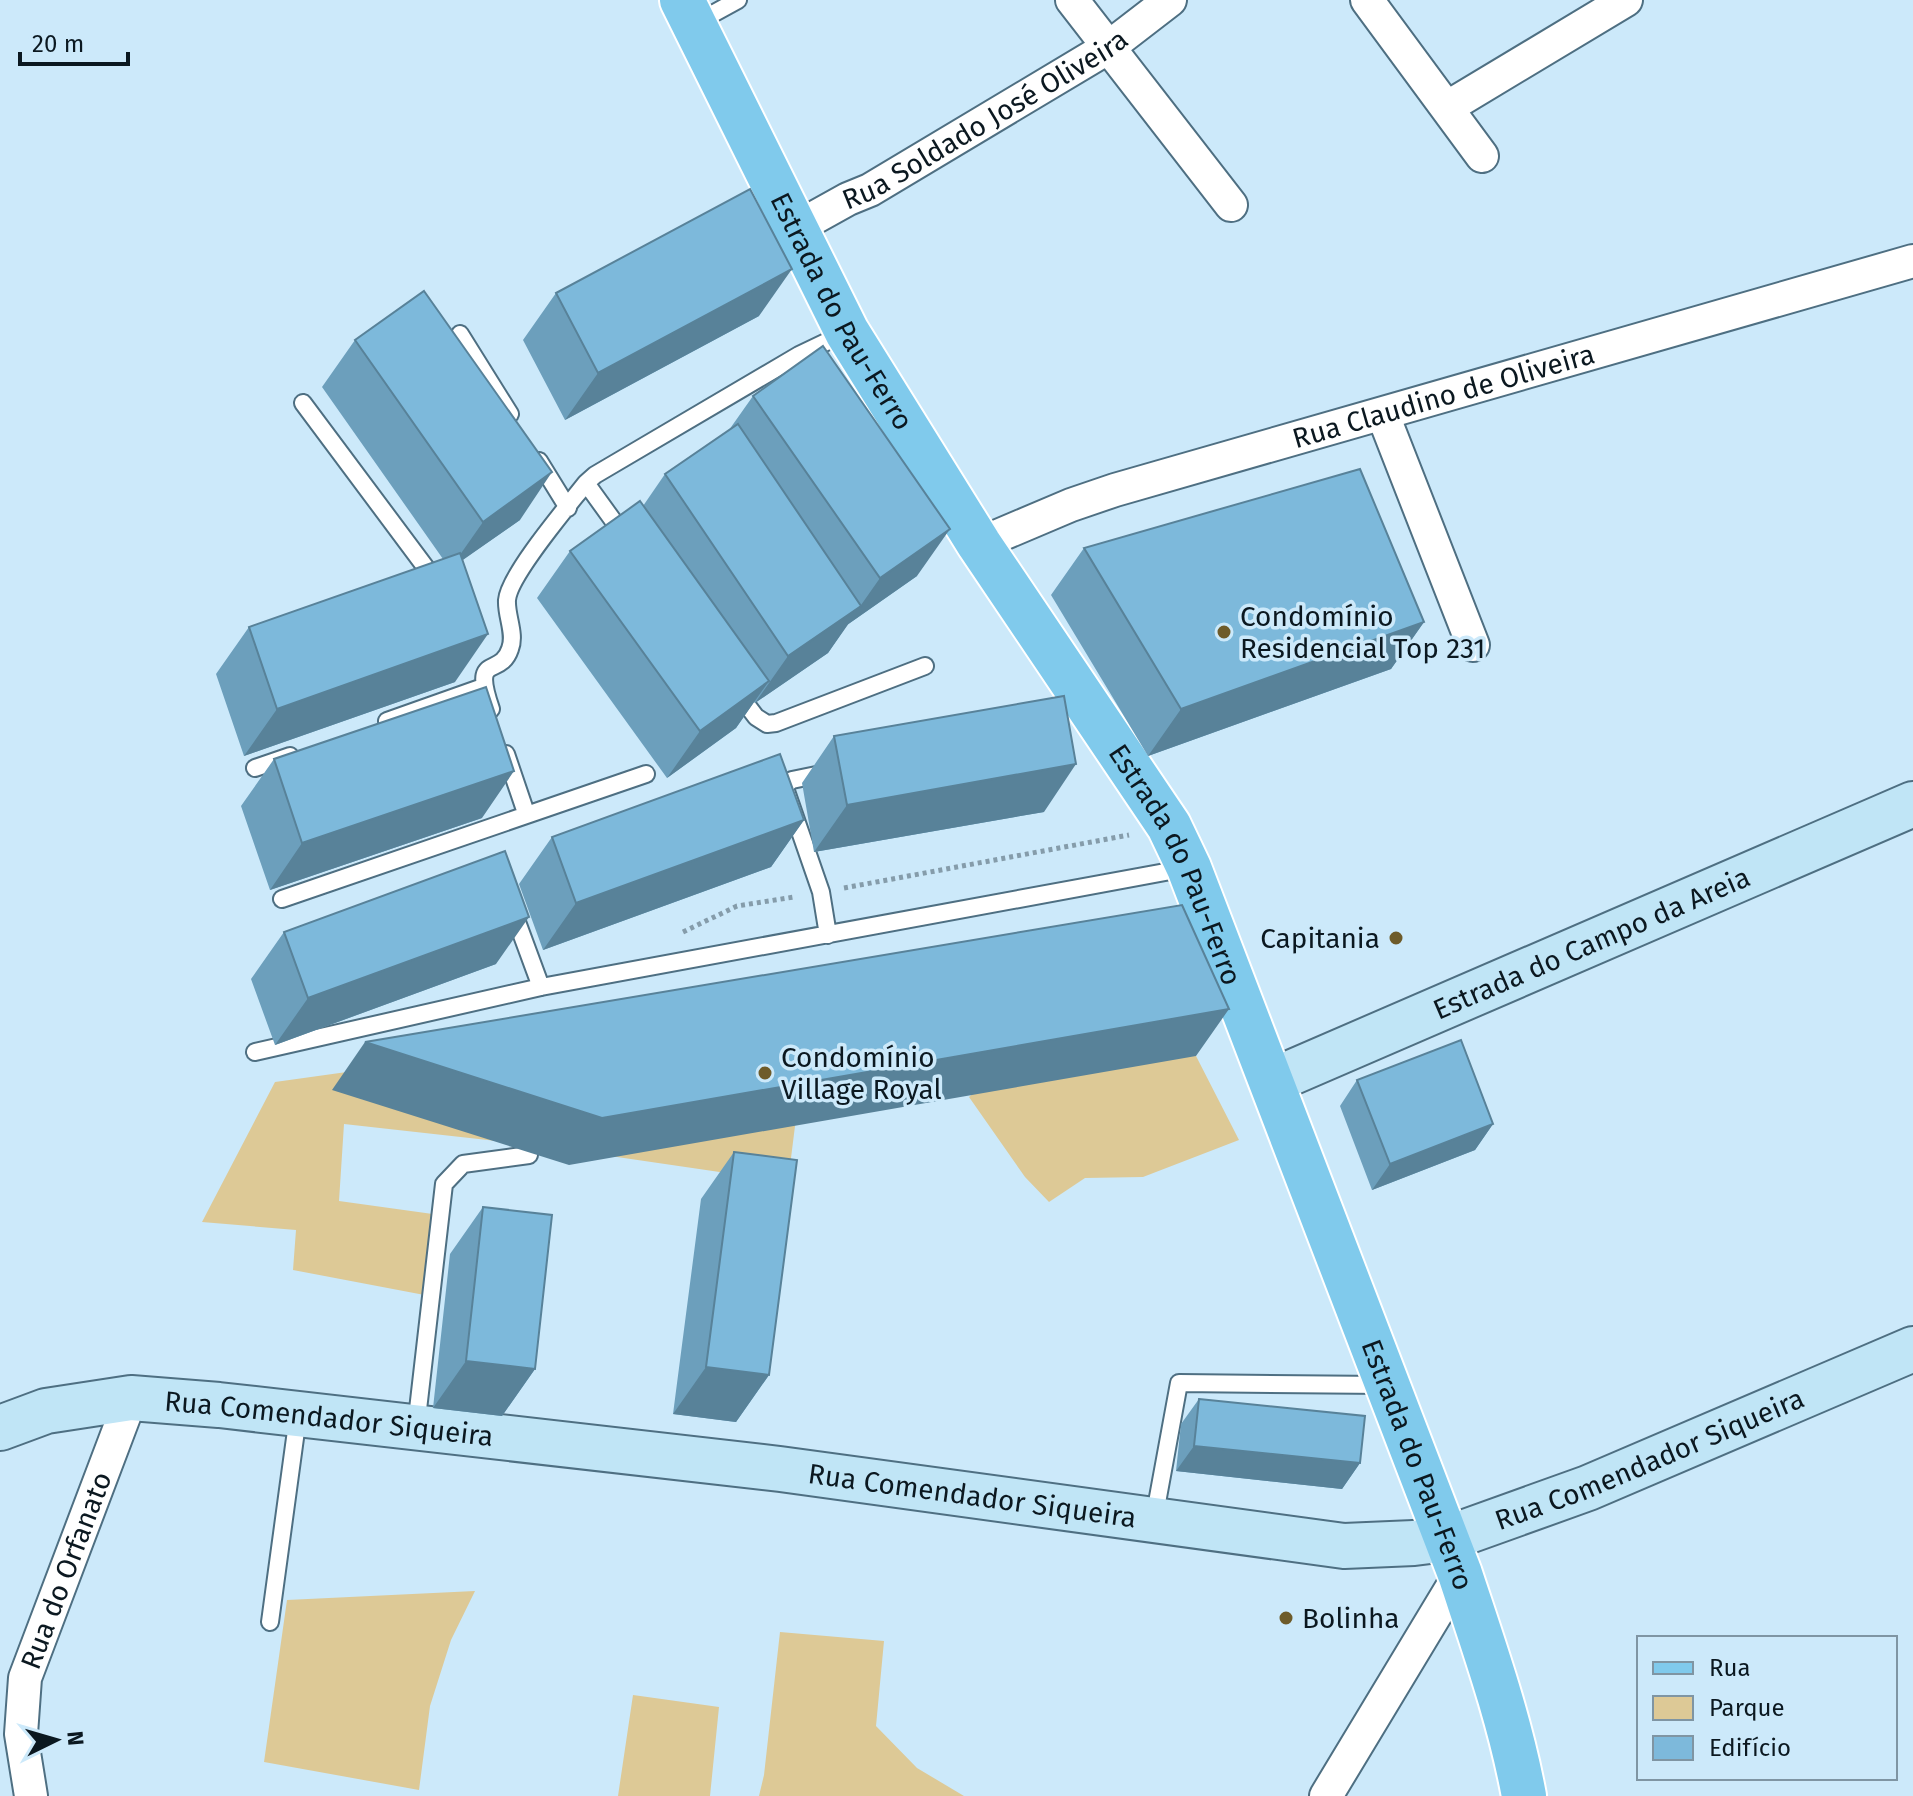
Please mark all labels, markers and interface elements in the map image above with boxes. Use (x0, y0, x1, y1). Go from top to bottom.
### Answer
scale bar (20, 16, 128, 66)
street label: Rua Soldado José Oliveira (837, 22, 1134, 216)
text: 20 m (32, 30, 84, 58)
street label: Estrada do Pau-Ferro (764, 187, 920, 436)
street label: Rua Claudino de Oliveira (1289, 337, 1598, 455)
place label: Condomínio Residencial Top 231 (1240, 600, 1485, 665)
marker: Condomínio Residencial Top 231 (1215, 623, 1233, 641)
street label: Estrada do Pau-Ferro (1102, 738, 1249, 990)
street label: Estrada do Campo da Areia (1428, 860, 1755, 1026)
place label: Capitania (1260, 922, 1380, 955)
marker: Capitania (1387, 929, 1405, 947)
place label: Condomínio Village Royal (781, 1041, 942, 1106)
marker: Condomínio Village Royal (756, 1064, 774, 1082)
street label: Estrada do Pau-Ferro (1355, 1335, 1481, 1594)
street label: Rua Comendador Siqueira (1490, 1381, 1809, 1537)
street label: Rua Comendador Siqueira (163, 1384, 495, 1453)
street label: Rua Comendador Siqueira (806, 1457, 1138, 1534)
street label: Rua do Orfanato (13, 1467, 118, 1674)
place label: Bolinha (1302, 1602, 1400, 1635)
marker: Bolinha (1277, 1609, 1295, 1627)
legend (1637, 1636, 1897, 1780)
text: Rua (1709, 1654, 1751, 1682)
text: Parque (1709, 1694, 1785, 1722)
north arrow (16, 1700, 96, 1780)
text: N (61, 1730, 90, 1747)
text: Edifício (1709, 1734, 1791, 1762)

